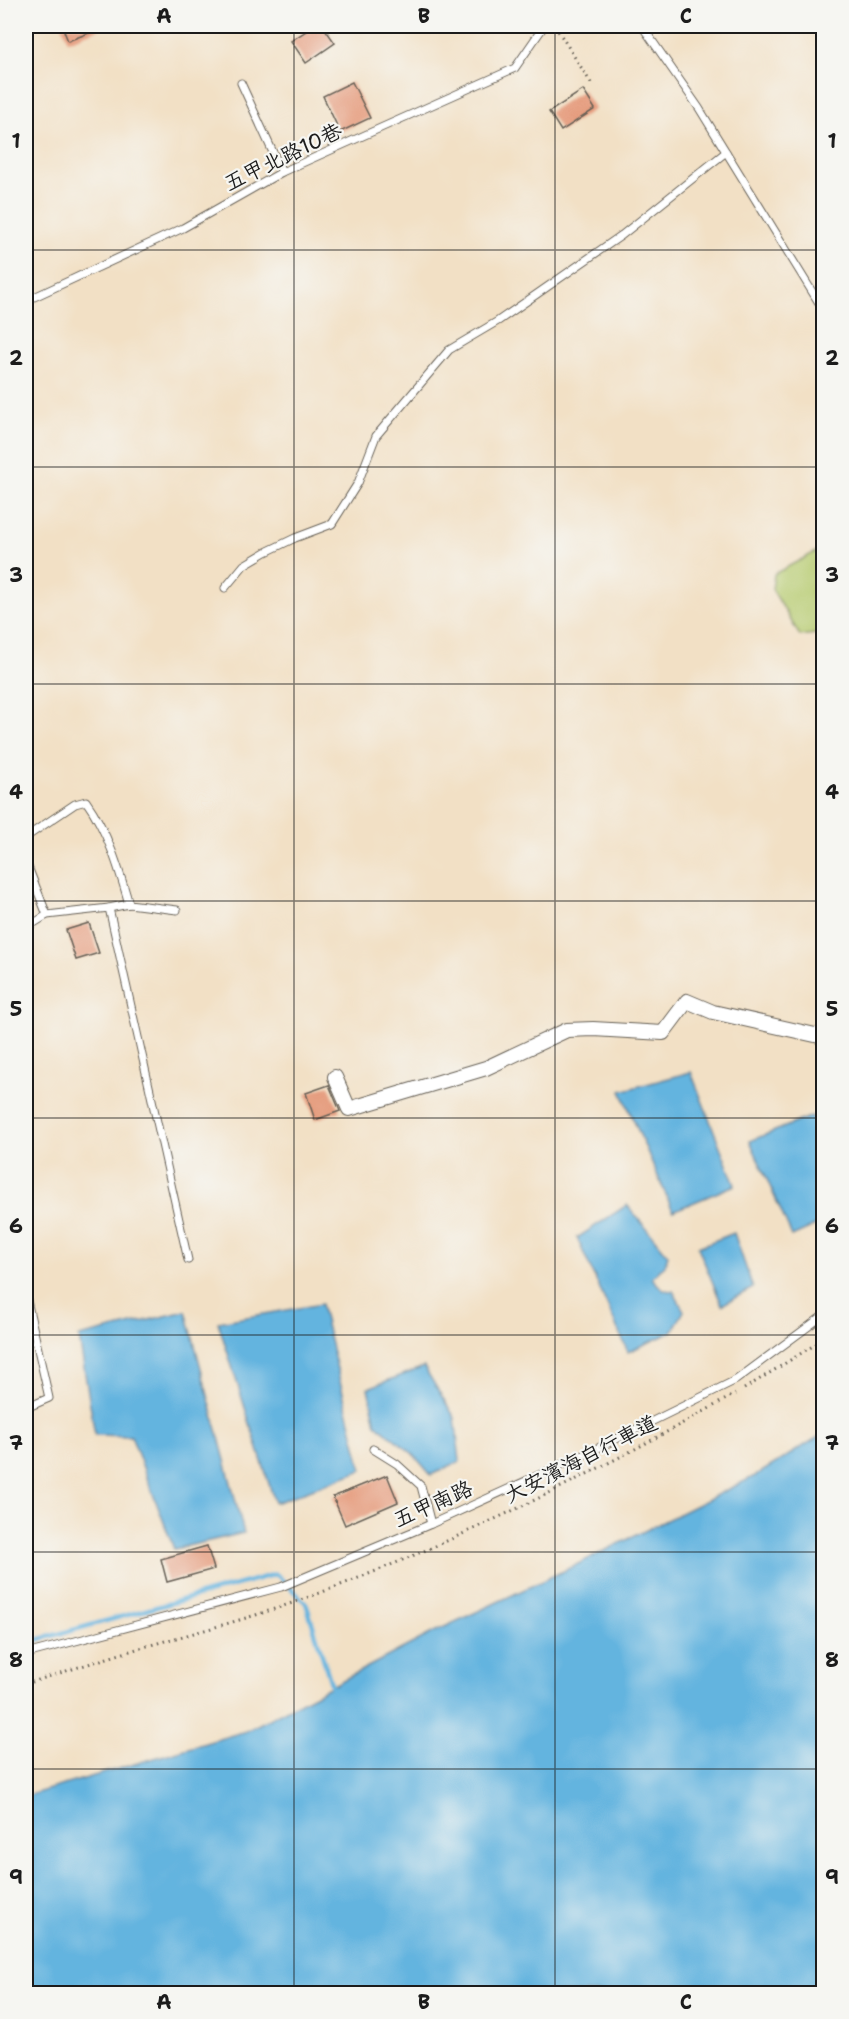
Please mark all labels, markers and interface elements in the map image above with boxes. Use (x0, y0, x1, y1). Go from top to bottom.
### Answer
text: A (156, 3, 172, 29)
text: B (418, 3, 430, 29)
text: C (680, 3, 692, 29)
street label: 五甲北路10巷 (219, 116, 347, 198)
text: 1 (11, 128, 21, 154)
text: 1 (827, 128, 837, 154)
text: 2 (9, 345, 23, 371)
text: 2 (825, 345, 839, 371)
text: 3 (9, 562, 23, 588)
text: 3 (825, 562, 839, 588)
text: 4 (9, 779, 23, 805)
text: 4 (825, 779, 839, 805)
text: 5 (10, 996, 22, 1022)
text: 5 (826, 996, 838, 1022)
text: 6 (9, 1213, 23, 1239)
text: 6 (825, 1213, 839, 1239)
street label: 大安濱海自行車道 (500, 1408, 662, 1510)
text: 7 (9, 1430, 23, 1456)
text: 7 (825, 1430, 839, 1456)
street label: 五甲南路 (389, 1474, 477, 1534)
text: 8 (9, 1647, 23, 1673)
text: 8 (825, 1647, 839, 1673)
text: 9 (9, 1864, 23, 1890)
text: 9 (825, 1864, 839, 1890)
text: A (156, 1989, 172, 2015)
text: B (418, 1989, 430, 2015)
text: C (680, 1989, 692, 2015)

